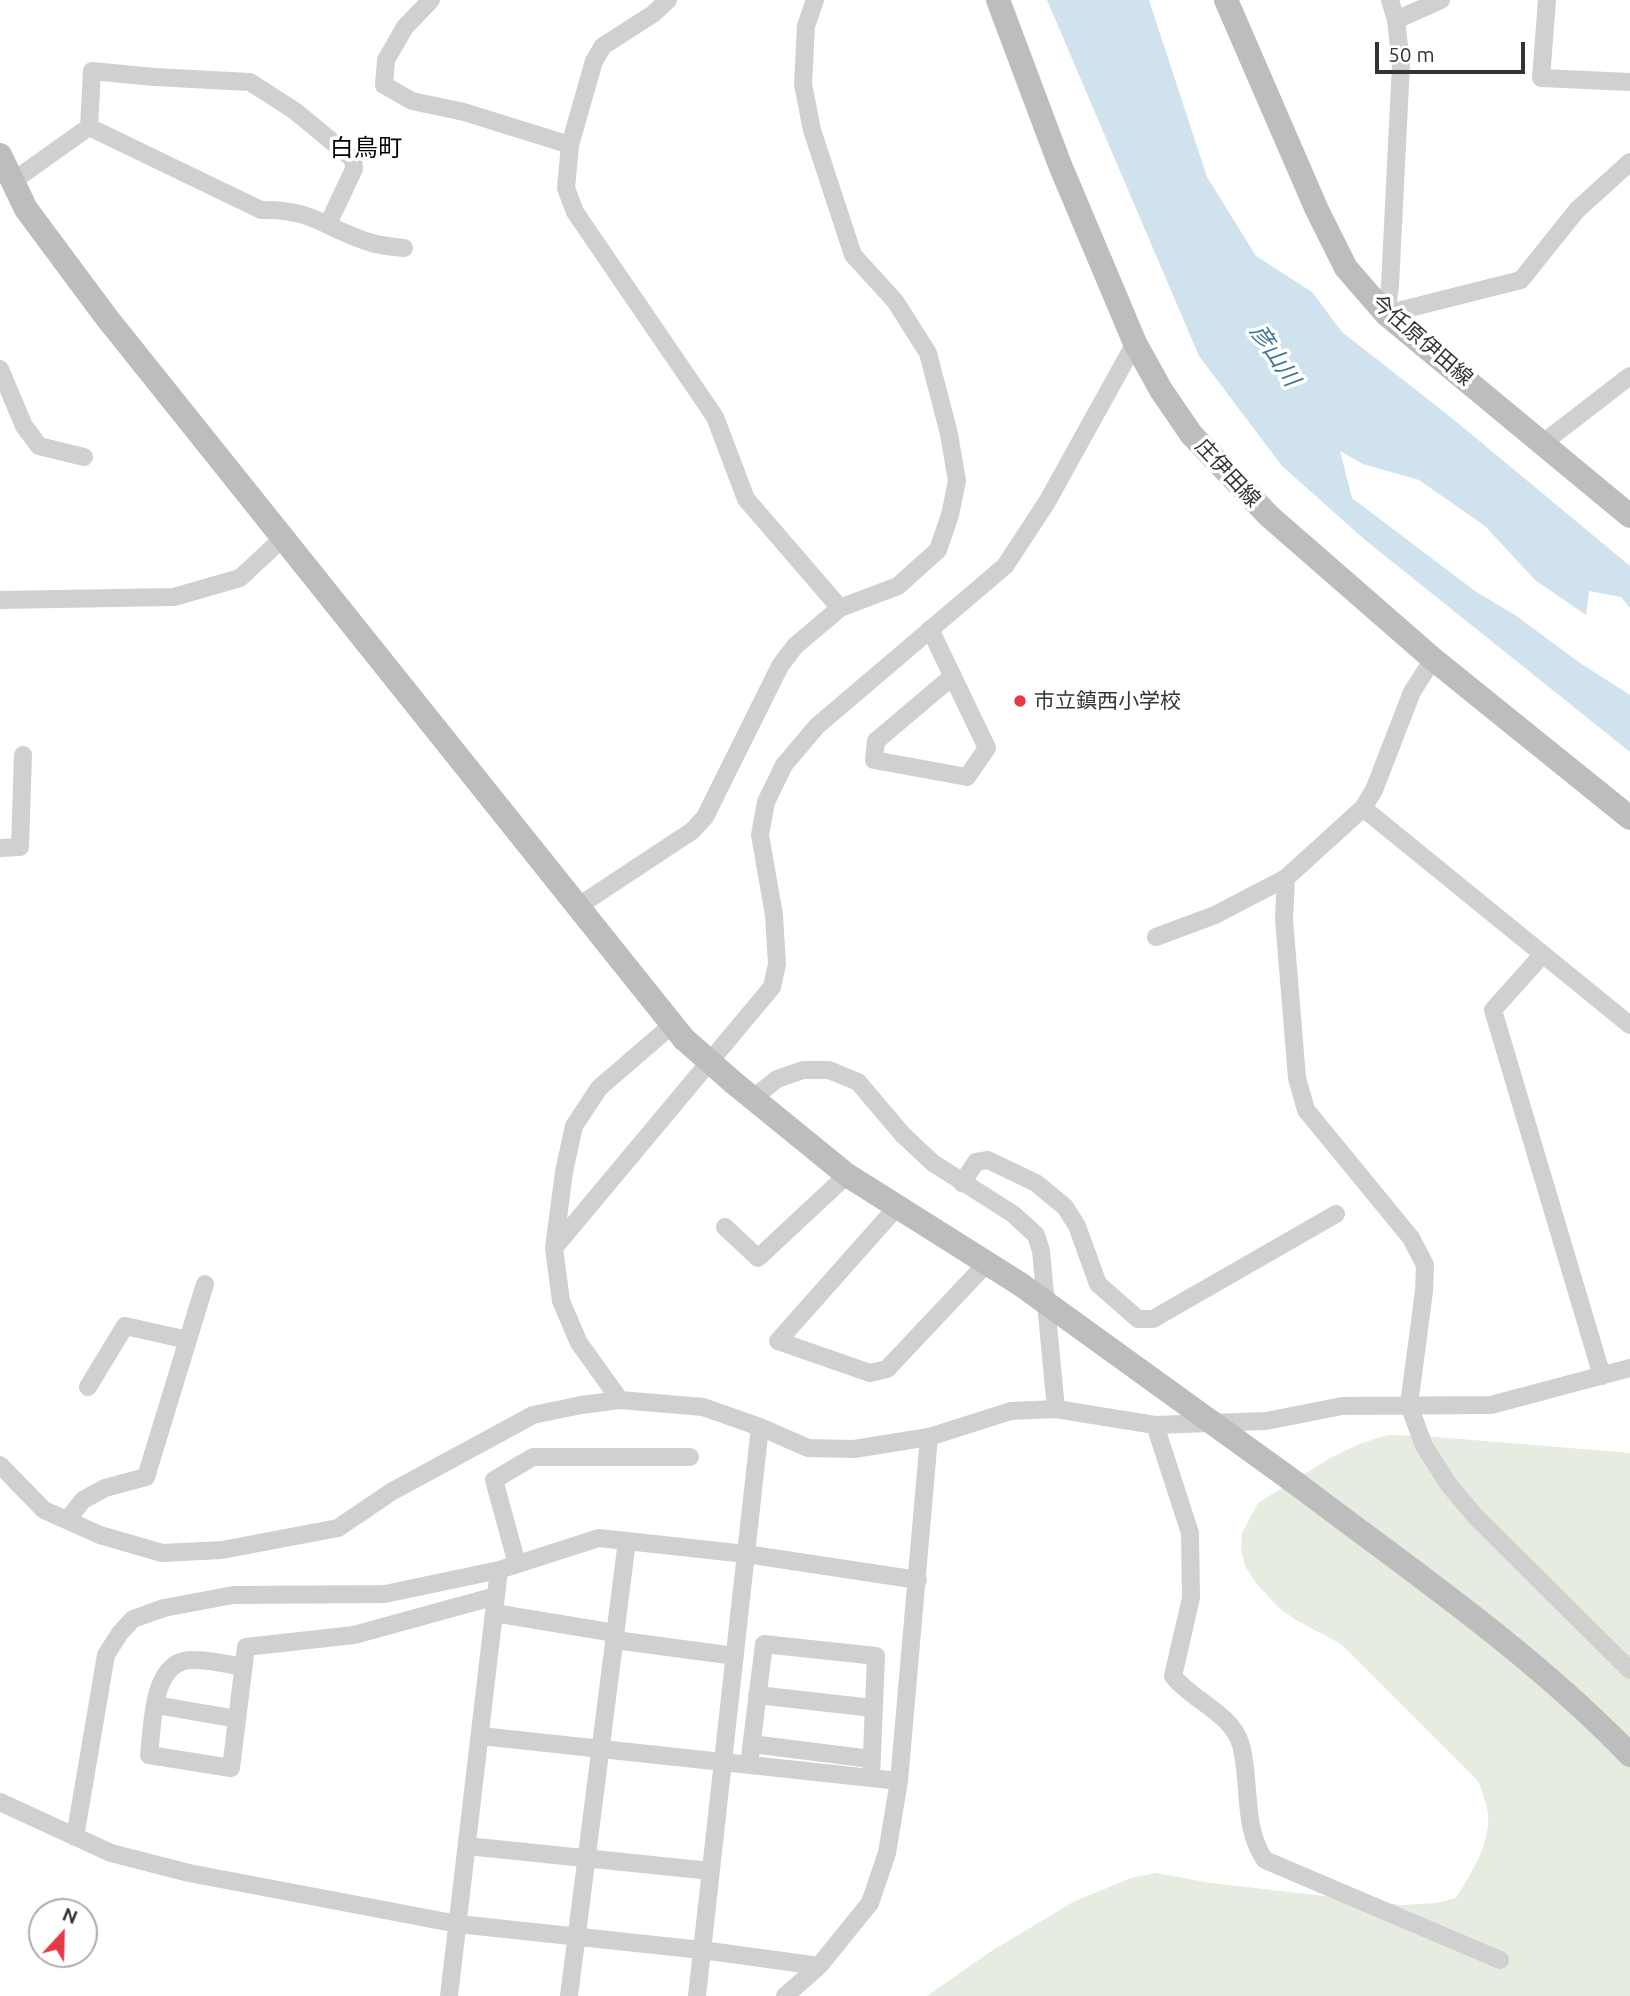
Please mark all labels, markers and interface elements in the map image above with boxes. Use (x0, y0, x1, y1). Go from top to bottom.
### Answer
scale bar (1378, 28, 1528, 72)
text: 50 m (1388, 42, 1435, 66)
district label: 白鳥町 (330, 134, 402, 162)
street label: 今任原伊田線 (1366, 289, 1478, 391)
water label: 彦山川 (1244, 319, 1306, 391)
street label: 庄伊田線 (1190, 434, 1266, 512)
place label: 市立鎮西小学校 (1034, 688, 1181, 714)
marker: 市立鎮西小学校 (1012, 693, 1028, 709)
north arrow (28, 1898, 98, 1968)
text: N (59, 1903, 81, 1928)

